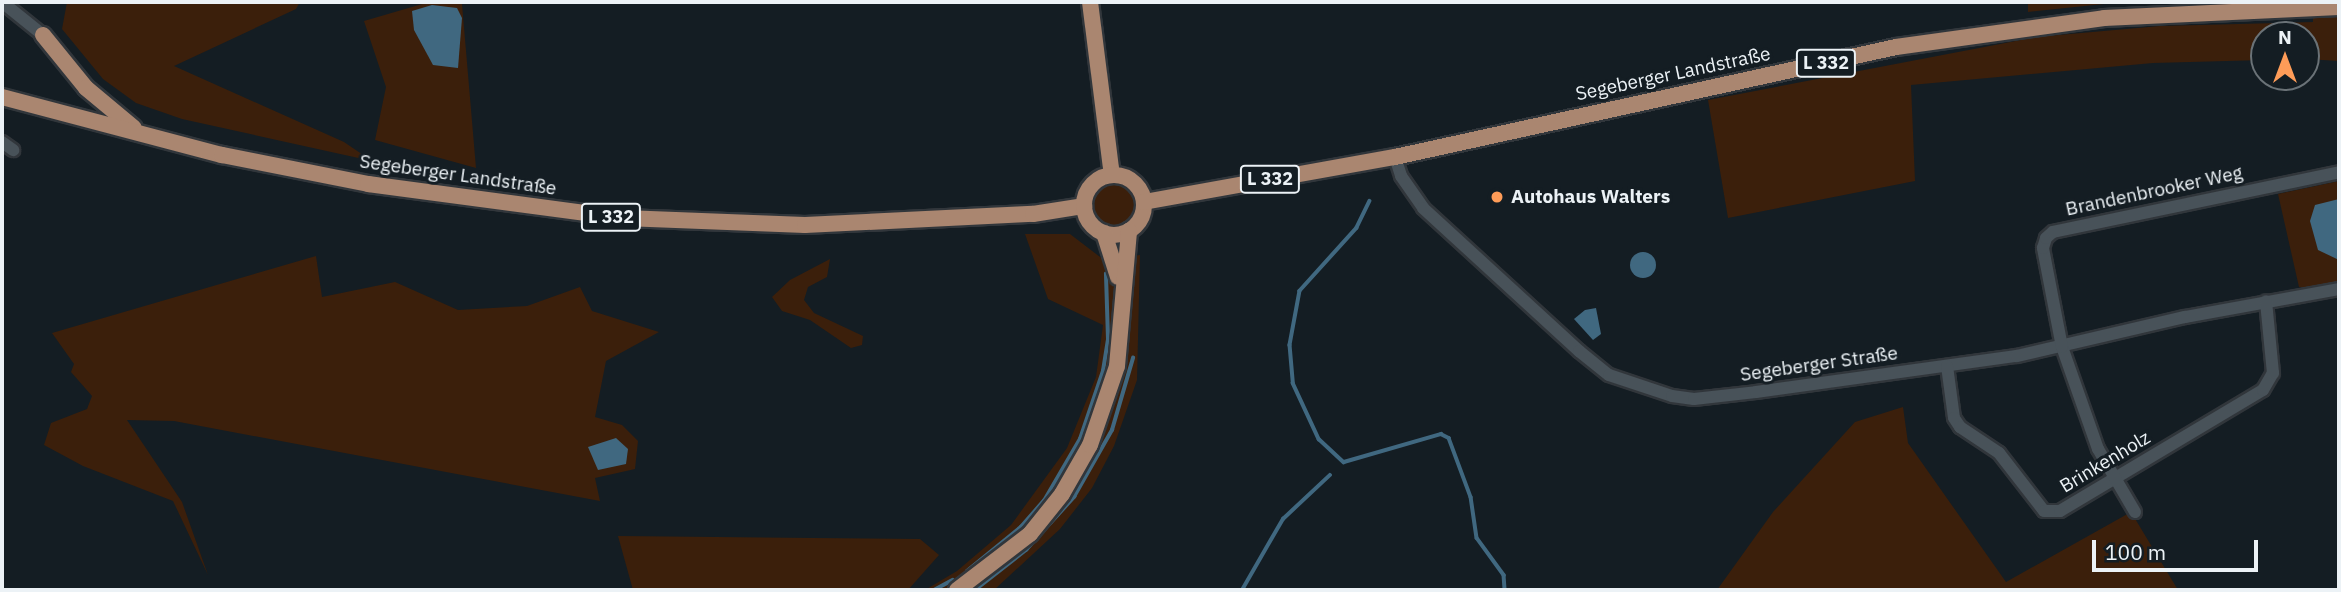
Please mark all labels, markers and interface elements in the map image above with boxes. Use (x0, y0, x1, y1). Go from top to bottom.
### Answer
north arrow (2250, 21, 2320, 91)
text: N (2278, 25, 2292, 49)
street label: Segeberger Landstraße (1574, 42, 1772, 106)
road number: L 332 (1794, 48, 1857, 78)
street label: Segeberger Landstraße (358, 150, 558, 200)
street label: Brandenbrooker Weg (2063, 161, 2245, 221)
road number: L 332 (1238, 164, 1302, 194)
place label: Autohaus Walters (1511, 186, 1670, 208)
marker: Autohaus Walters (1489, 189, 1505, 205)
road number: L 332 (580, 202, 642, 232)
street label: Segeberger Straße (1739, 342, 1899, 386)
street label: Brinkenholz (2056, 426, 2154, 498)
scale bar (2096, 526, 2262, 570)
text: 100 m (2105, 538, 2166, 566)

